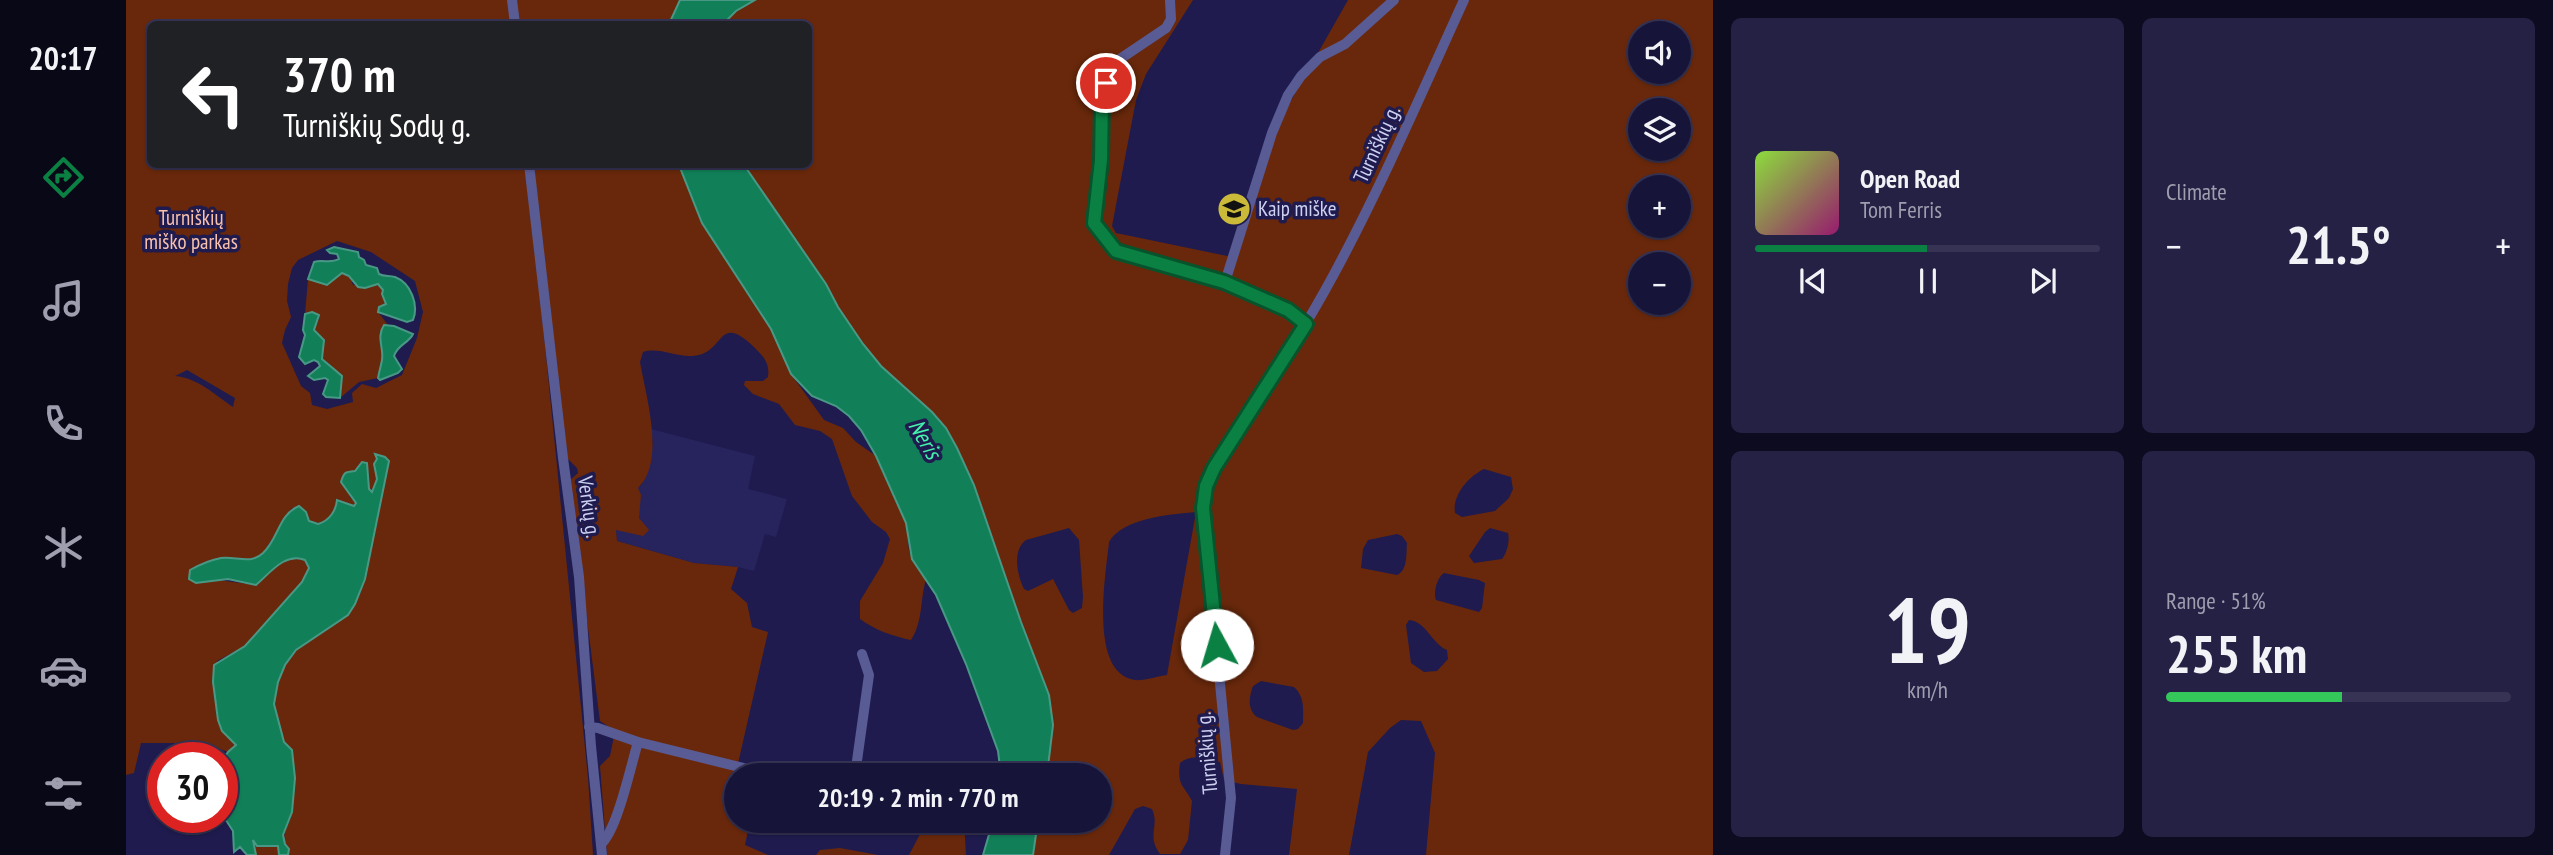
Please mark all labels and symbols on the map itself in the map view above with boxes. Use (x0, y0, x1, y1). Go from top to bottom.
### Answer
pin (1076, 53, 1136, 113)
street label: Turniškių g. (1347, 101, 1406, 187)
school or university icon: Kaip miške (1215, 190, 1253, 228)
place label: Kaip miške (1258, 195, 1336, 222)
park label: Turniškių miško parkas (144, 204, 238, 255)
water label: Neris (903, 414, 949, 466)
street label: Verkių g. (572, 473, 607, 540)
position arrow (1180, 608, 1254, 682)
street label: Turniškių g. (1189, 711, 1224, 795)
speed limit sign: 30 (147, 742, 238, 833)

